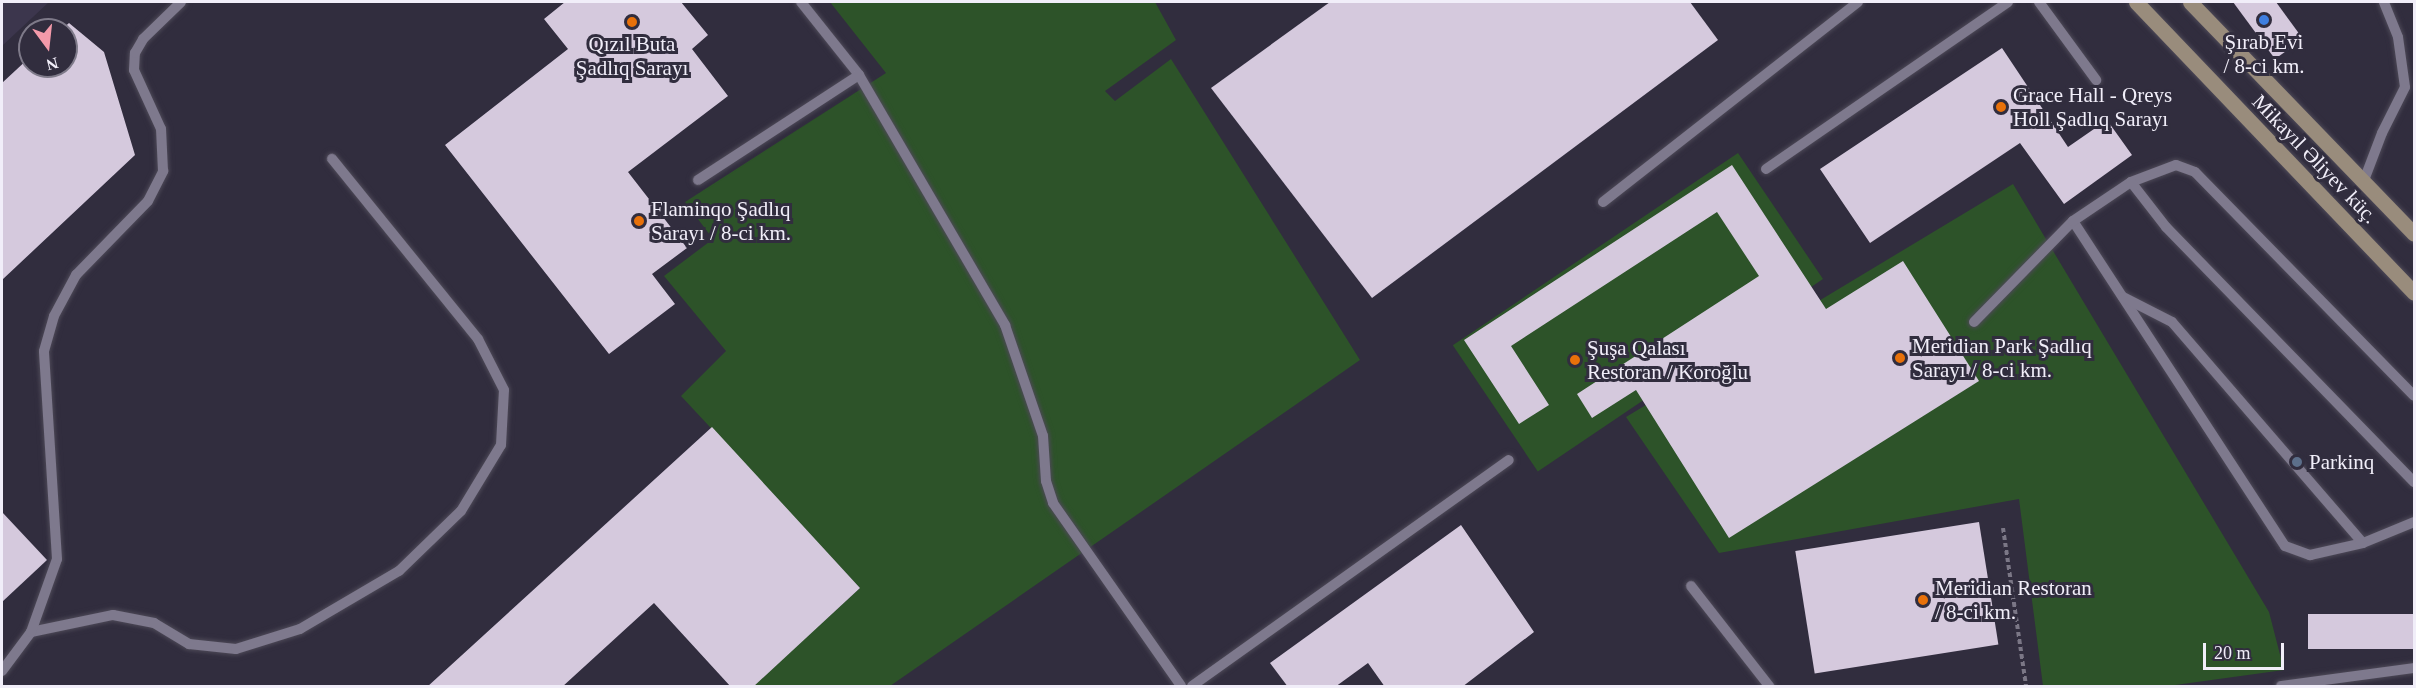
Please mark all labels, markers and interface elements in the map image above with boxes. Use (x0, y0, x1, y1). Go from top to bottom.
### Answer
marker: Şırab Evi / 8-ci km. (2257, 13, 2271, 27)
marker: Qızıl Buta Şadlıq Sarayı (625, 15, 639, 29)
north arrow (18, 18, 78, 78)
place label: Şırab Evi / 8-ci km. (2223, 29, 2305, 79)
place label: Qızıl Buta Şadlıq Sarayı (576, 31, 688, 81)
text: N (44, 54, 60, 74)
place label: Grace Hall - Qreys Holl Şadlıq Sarayı (2013, 82, 2172, 132)
street label: Mikayıl Əliyev küç. (2247, 89, 2383, 229)
marker: Grace Hall - Qreys Holl Şadlıq Sarayı (1994, 100, 2008, 114)
place label: Flaminqo Şadlıq Sarayı / 8-ci km. (651, 196, 791, 246)
marker: Flaminqo Şadlıq Sarayı / 8-ci km. (632, 214, 646, 228)
place label: Meridian Park Şadlıq Sarayı / 8-ci km. (1912, 333, 2092, 383)
place label: Şuşa Qalası Restoran / Koroğlu (1587, 335, 1748, 385)
marker: Meridian Park Şadlıq Sarayı / 8-ci km. (1893, 351, 1907, 365)
marker: Şuşa Qalası Restoran / Koroğlu (1568, 353, 1582, 367)
place label: Parkinq (2309, 449, 2374, 475)
marker: Parkinq (2290, 455, 2304, 469)
place label: Meridian Restoran / 8-ci km. (1935, 575, 2092, 625)
marker: Meridian Restoran / 8-ci km. (1916, 593, 1930, 607)
scale bar (2206, 631, 2287, 669)
text: 20 m (2214, 643, 2251, 663)

